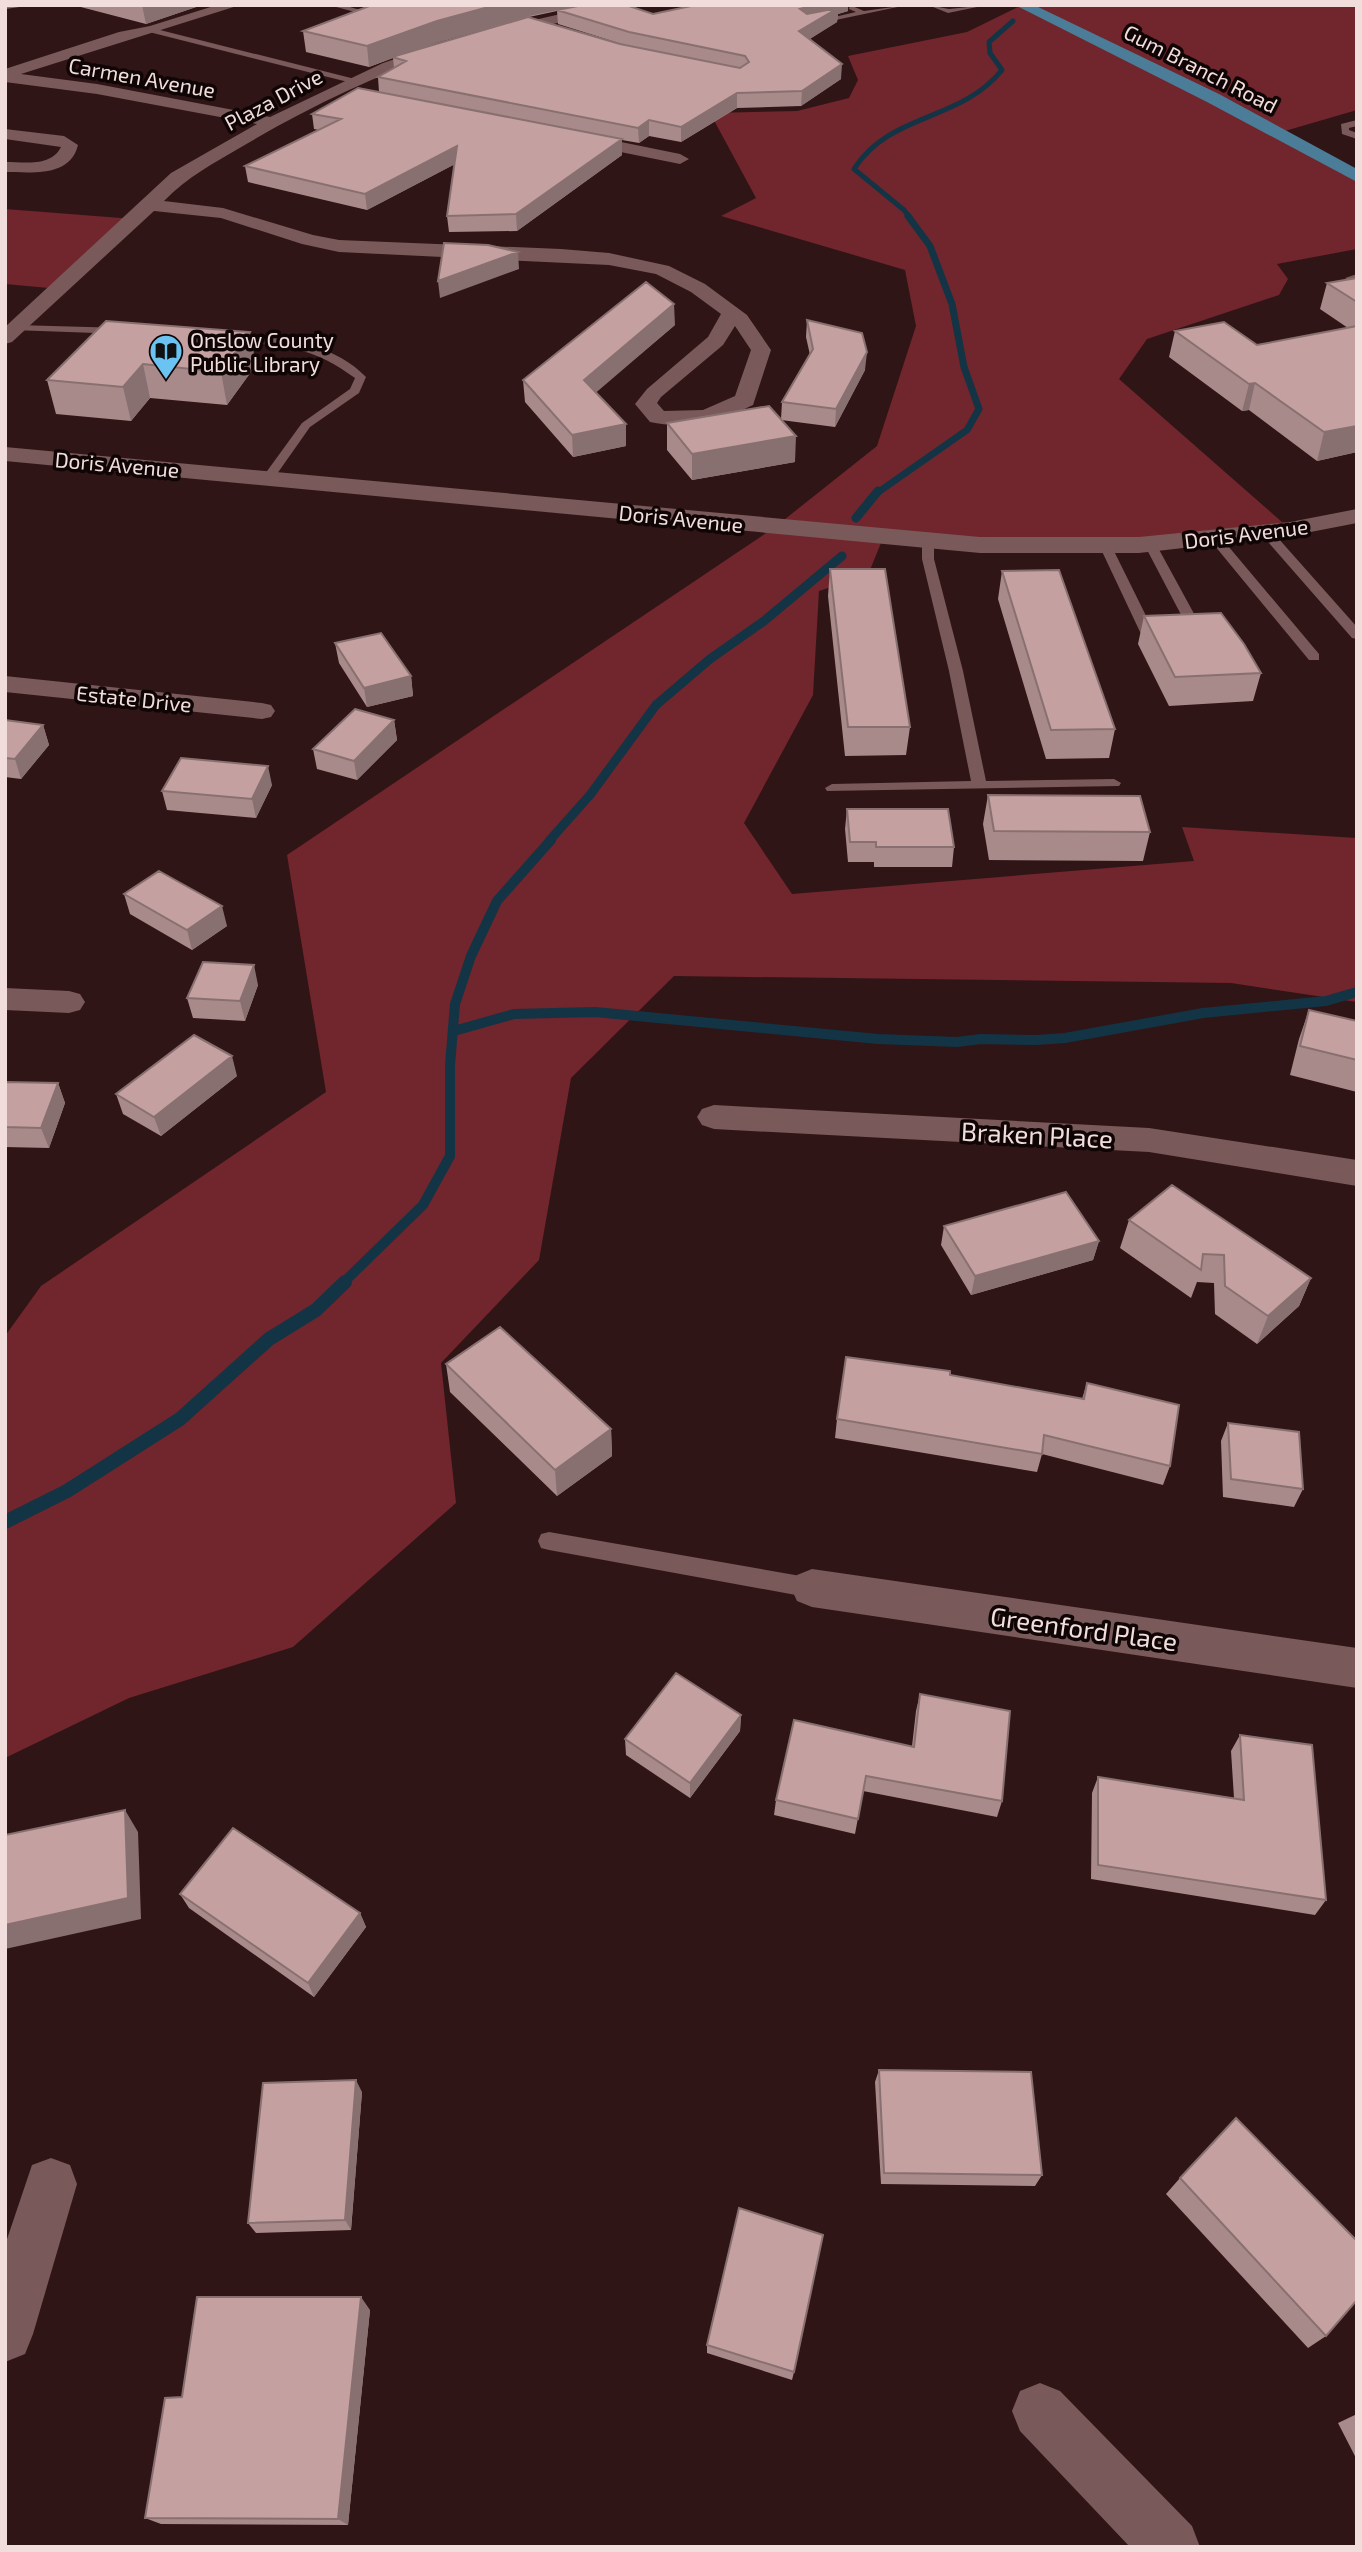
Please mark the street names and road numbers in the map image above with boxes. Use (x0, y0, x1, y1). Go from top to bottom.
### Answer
street label: Gum Branch Road (1120, 19, 1282, 117)
street label: Carmen Avenue (67, 52, 217, 102)
street label: Plaza Drive (220, 63, 326, 135)
street label: Doris Avenue (54, 446, 180, 482)
street label: Doris Avenue (618, 499, 744, 537)
street label: Doris Avenue (1183, 513, 1309, 553)
street label: Estate Drive (75, 680, 193, 716)
street label: Braken Place (960, 1115, 1114, 1153)
street label: Greenford Place (988, 1600, 1180, 1656)

